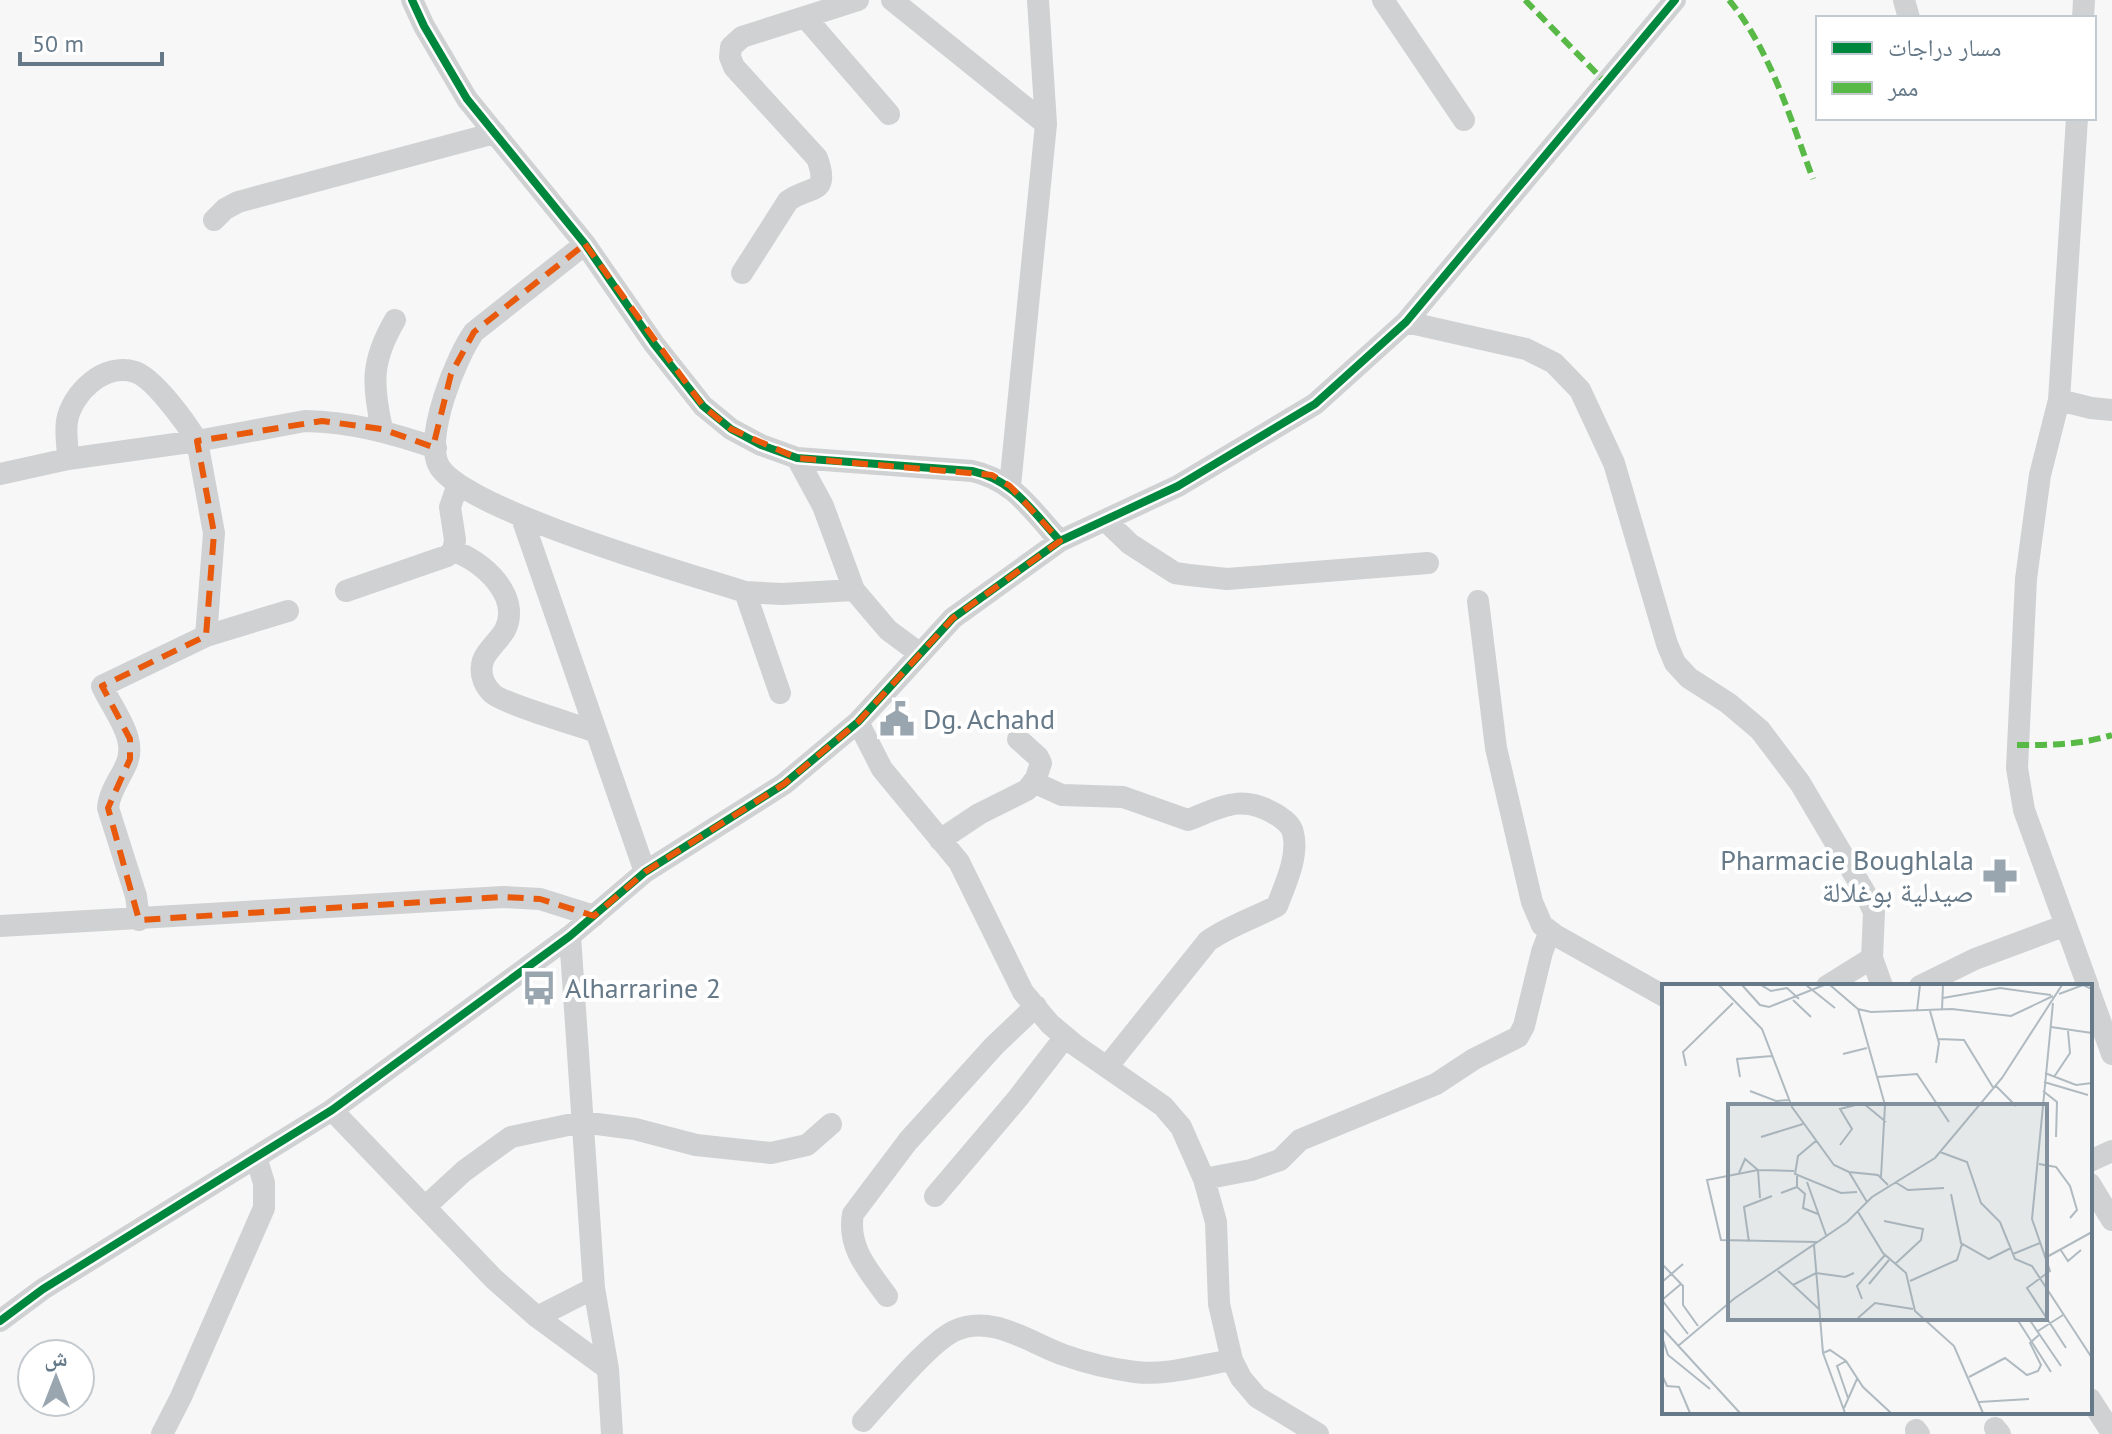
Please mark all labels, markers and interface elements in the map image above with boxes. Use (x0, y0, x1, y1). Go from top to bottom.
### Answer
scale bar (20, 16, 162, 66)
legend (1816, 16, 2096, 120)
text: 50 m (32, 28, 84, 59)
text: مسار دراجات (1888, 32, 2001, 63)
text: ممر (1887, 72, 1919, 103)
public building icon: Dg. Achahd (878, 700, 916, 738)
place label: Dg. Achahd (923, 700, 1055, 737)
place label: Pharmacie Boughlala صيدلية بوغلالة (1720, 841, 1974, 910)
pharmacy icon: Pharmacie Boughlala صيدلية بوغلالة (1981, 857, 2019, 895)
bus stop icon: Alharrarine 2 (520, 969, 558, 1007)
place label: Alharrarine 2 (565, 969, 721, 1006)
inset map (1662, 984, 2092, 1414)
north arrow (16, 1338, 96, 1418)
text: ش (44, 1344, 68, 1372)

